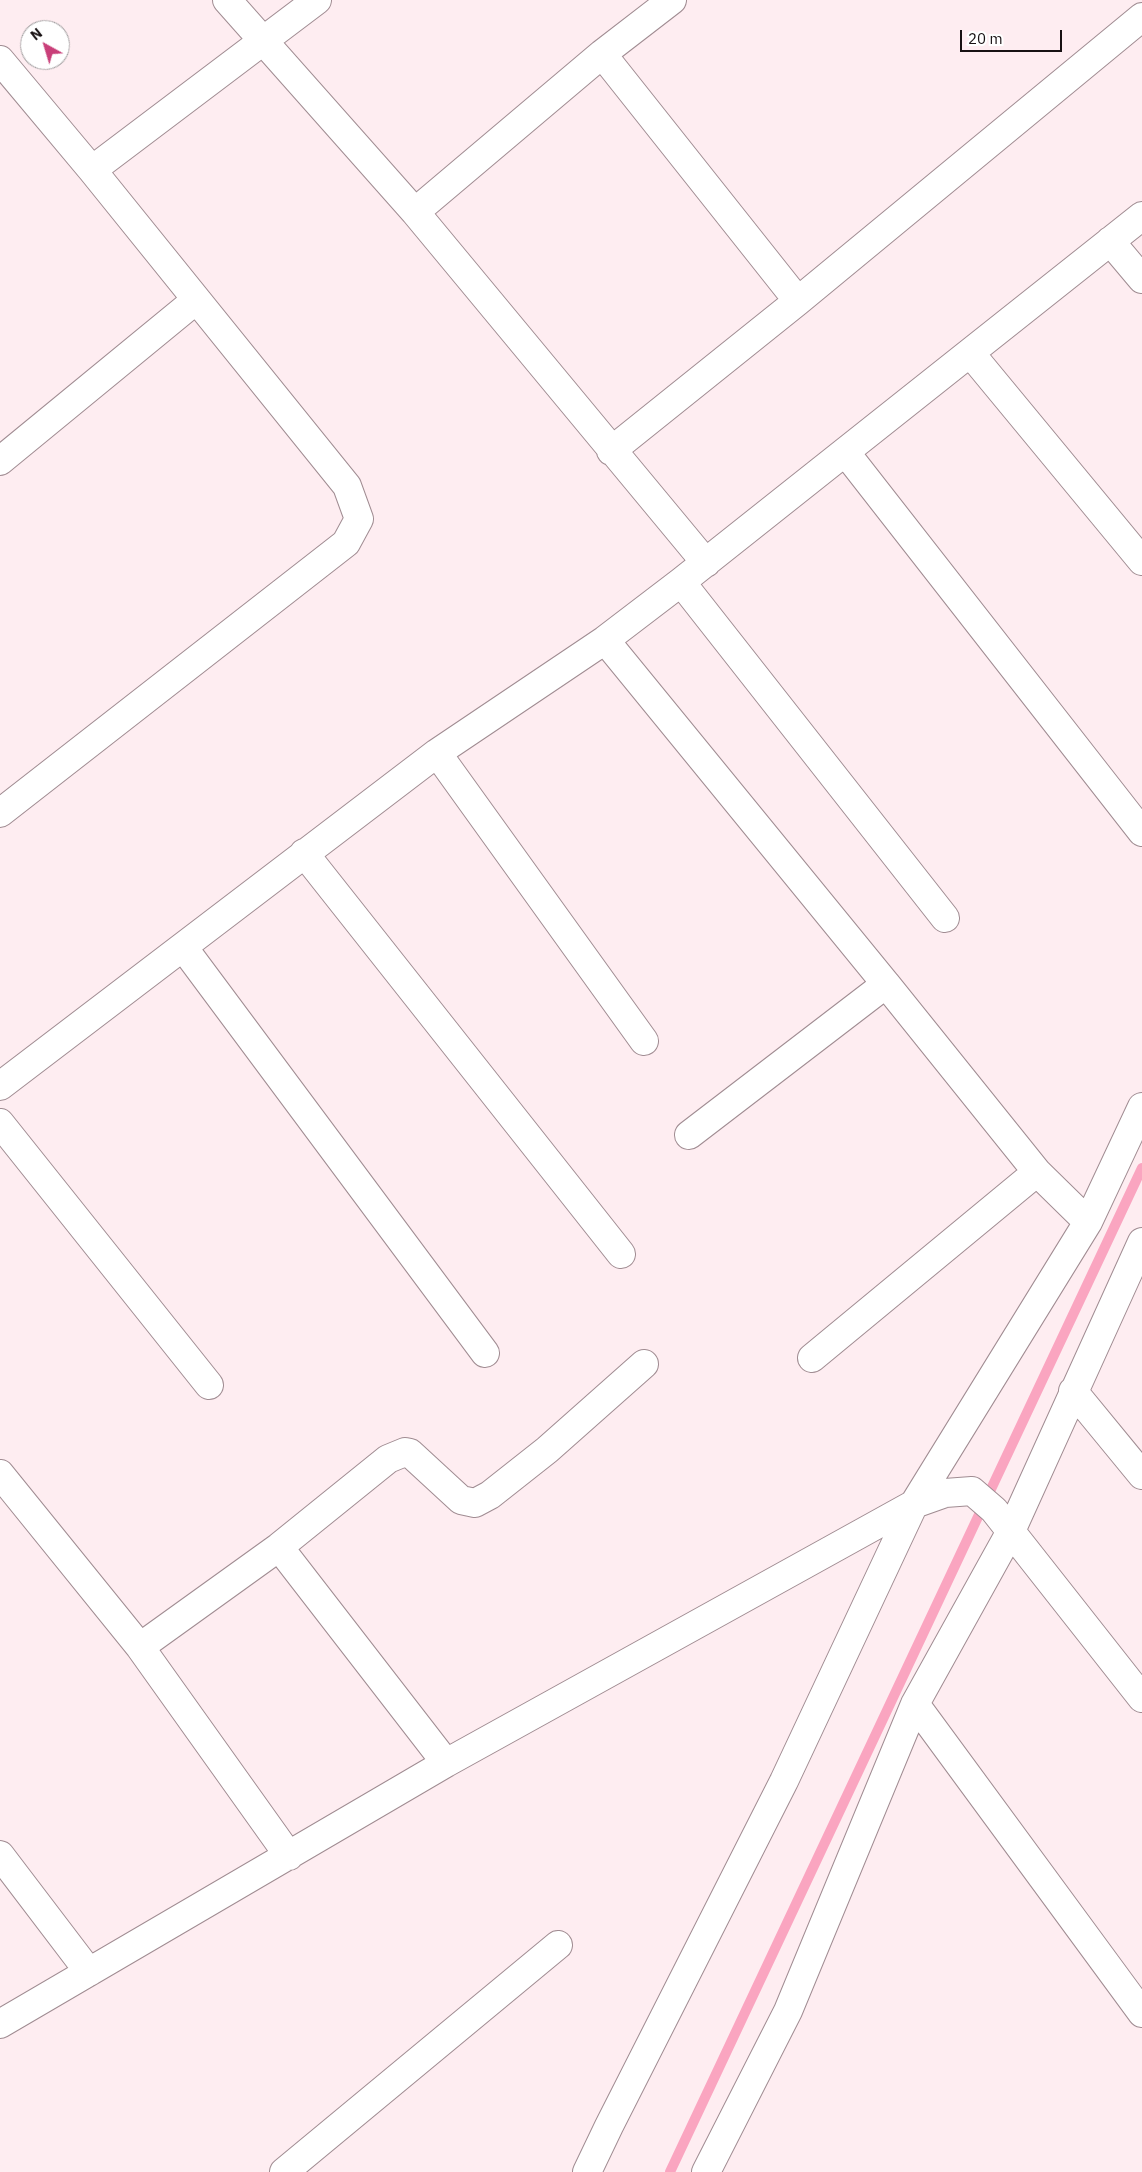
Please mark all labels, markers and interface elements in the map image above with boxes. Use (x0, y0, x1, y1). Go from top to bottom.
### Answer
north arrow (20, 20, 70, 70)
scale bar (962, 20, 1064, 52)
text: N (27, 24, 46, 44)
text: 20 m (968, 29, 1003, 48)

